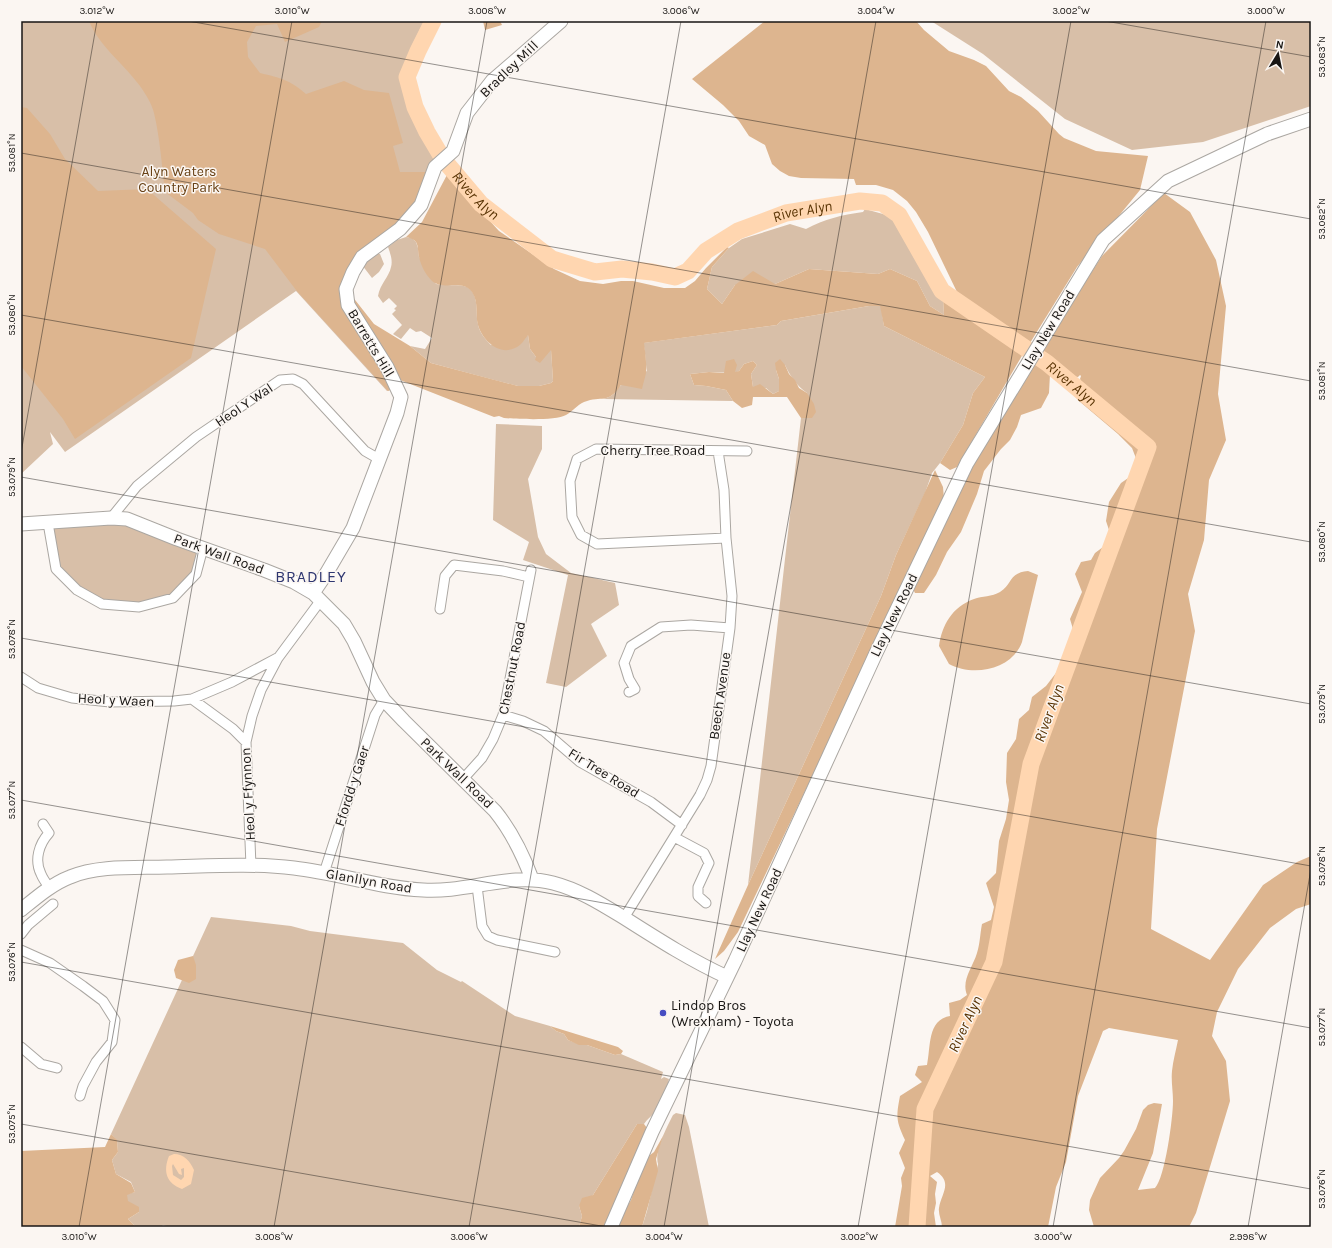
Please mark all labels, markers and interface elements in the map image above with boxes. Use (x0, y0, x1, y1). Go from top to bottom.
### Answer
text: 3.012°W (79, 5, 115, 17)
text: 3.010°W (274, 5, 310, 17)
text: 3.008°W (468, 5, 506, 17)
text: 3.006°W (662, 5, 700, 17)
text: 3.004°W (857, 5, 895, 17)
text: 3.002°W (1052, 5, 1090, 17)
text: 3.000°W (1247, 5, 1285, 17)
north arrow (1258, 34, 1298, 74)
text: 53.083°N (1316, 36, 1328, 78)
street label: Bradley Mill (476, 37, 542, 101)
text: N (1275, 38, 1285, 52)
text: 53.081°N (6, 134, 18, 172)
park label: Alyn Waters Country Park (138, 163, 220, 196)
water label: River Alyn (448, 167, 503, 224)
water label: River Alyn (770, 197, 834, 226)
text: 53.082°N (1316, 198, 1328, 240)
street label: Llay New Road (1017, 287, 1079, 373)
text: 53.080°N (6, 294, 18, 336)
street label: Barretts Hill (344, 306, 398, 380)
water label: River Alyn (1042, 357, 1101, 410)
text: 53.081°N (1316, 362, 1328, 400)
street label: Heol Y Wal (212, 379, 276, 431)
street label: Cherry Tree Road (600, 442, 706, 459)
text: 53.079°N (6, 457, 18, 497)
text: 53.080°N (1316, 521, 1328, 563)
street label: Park Wall Road (172, 530, 266, 578)
district label: BRADLEY (275, 567, 347, 586)
street label: Llay New Road (867, 571, 921, 659)
text: 53.078°N (6, 619, 18, 659)
street label: Chestnut Road (495, 620, 529, 716)
street label: Beech Avenue (705, 651, 735, 741)
water label: River Alyn (1030, 681, 1068, 745)
text: 53.079°N (1316, 684, 1328, 724)
street label: Heol y Waen (77, 690, 155, 710)
street label: Park Wall Road (417, 734, 497, 812)
street label: Ffordd y Gaer (331, 743, 373, 828)
street label: Fir Tree Road (565, 744, 643, 802)
street label: Heol y Ffynnon (237, 747, 259, 841)
text: 53.077°N (6, 781, 18, 819)
text: 53.078°N (1316, 846, 1328, 886)
street label: Glanllyn Road (324, 865, 414, 897)
street label: Llay New Road (732, 865, 786, 955)
text: 53.076°N (6, 942, 18, 982)
water label: River Alyn (944, 993, 986, 1055)
place label: Lindop Bros (Wrexham) - Toyota (671, 997, 794, 1030)
marker: Lindop Bros (Wrexham) - Toyota (658, 1008, 668, 1018)
text: 53.077°N (1316, 1008, 1328, 1046)
text: 53.075°N (6, 1104, 18, 1144)
text: 53.076°N (1316, 1169, 1328, 1209)
text: 3.010°W (61, 1231, 97, 1243)
text: 3.008°W (255, 1231, 293, 1243)
text: 3.006°W (450, 1231, 488, 1243)
text: 3.004°W (645, 1231, 683, 1243)
text: 3.002°W (840, 1231, 878, 1243)
text: 3.000°W (1034, 1231, 1072, 1243)
text: 2.998°W (1229, 1231, 1267, 1243)

